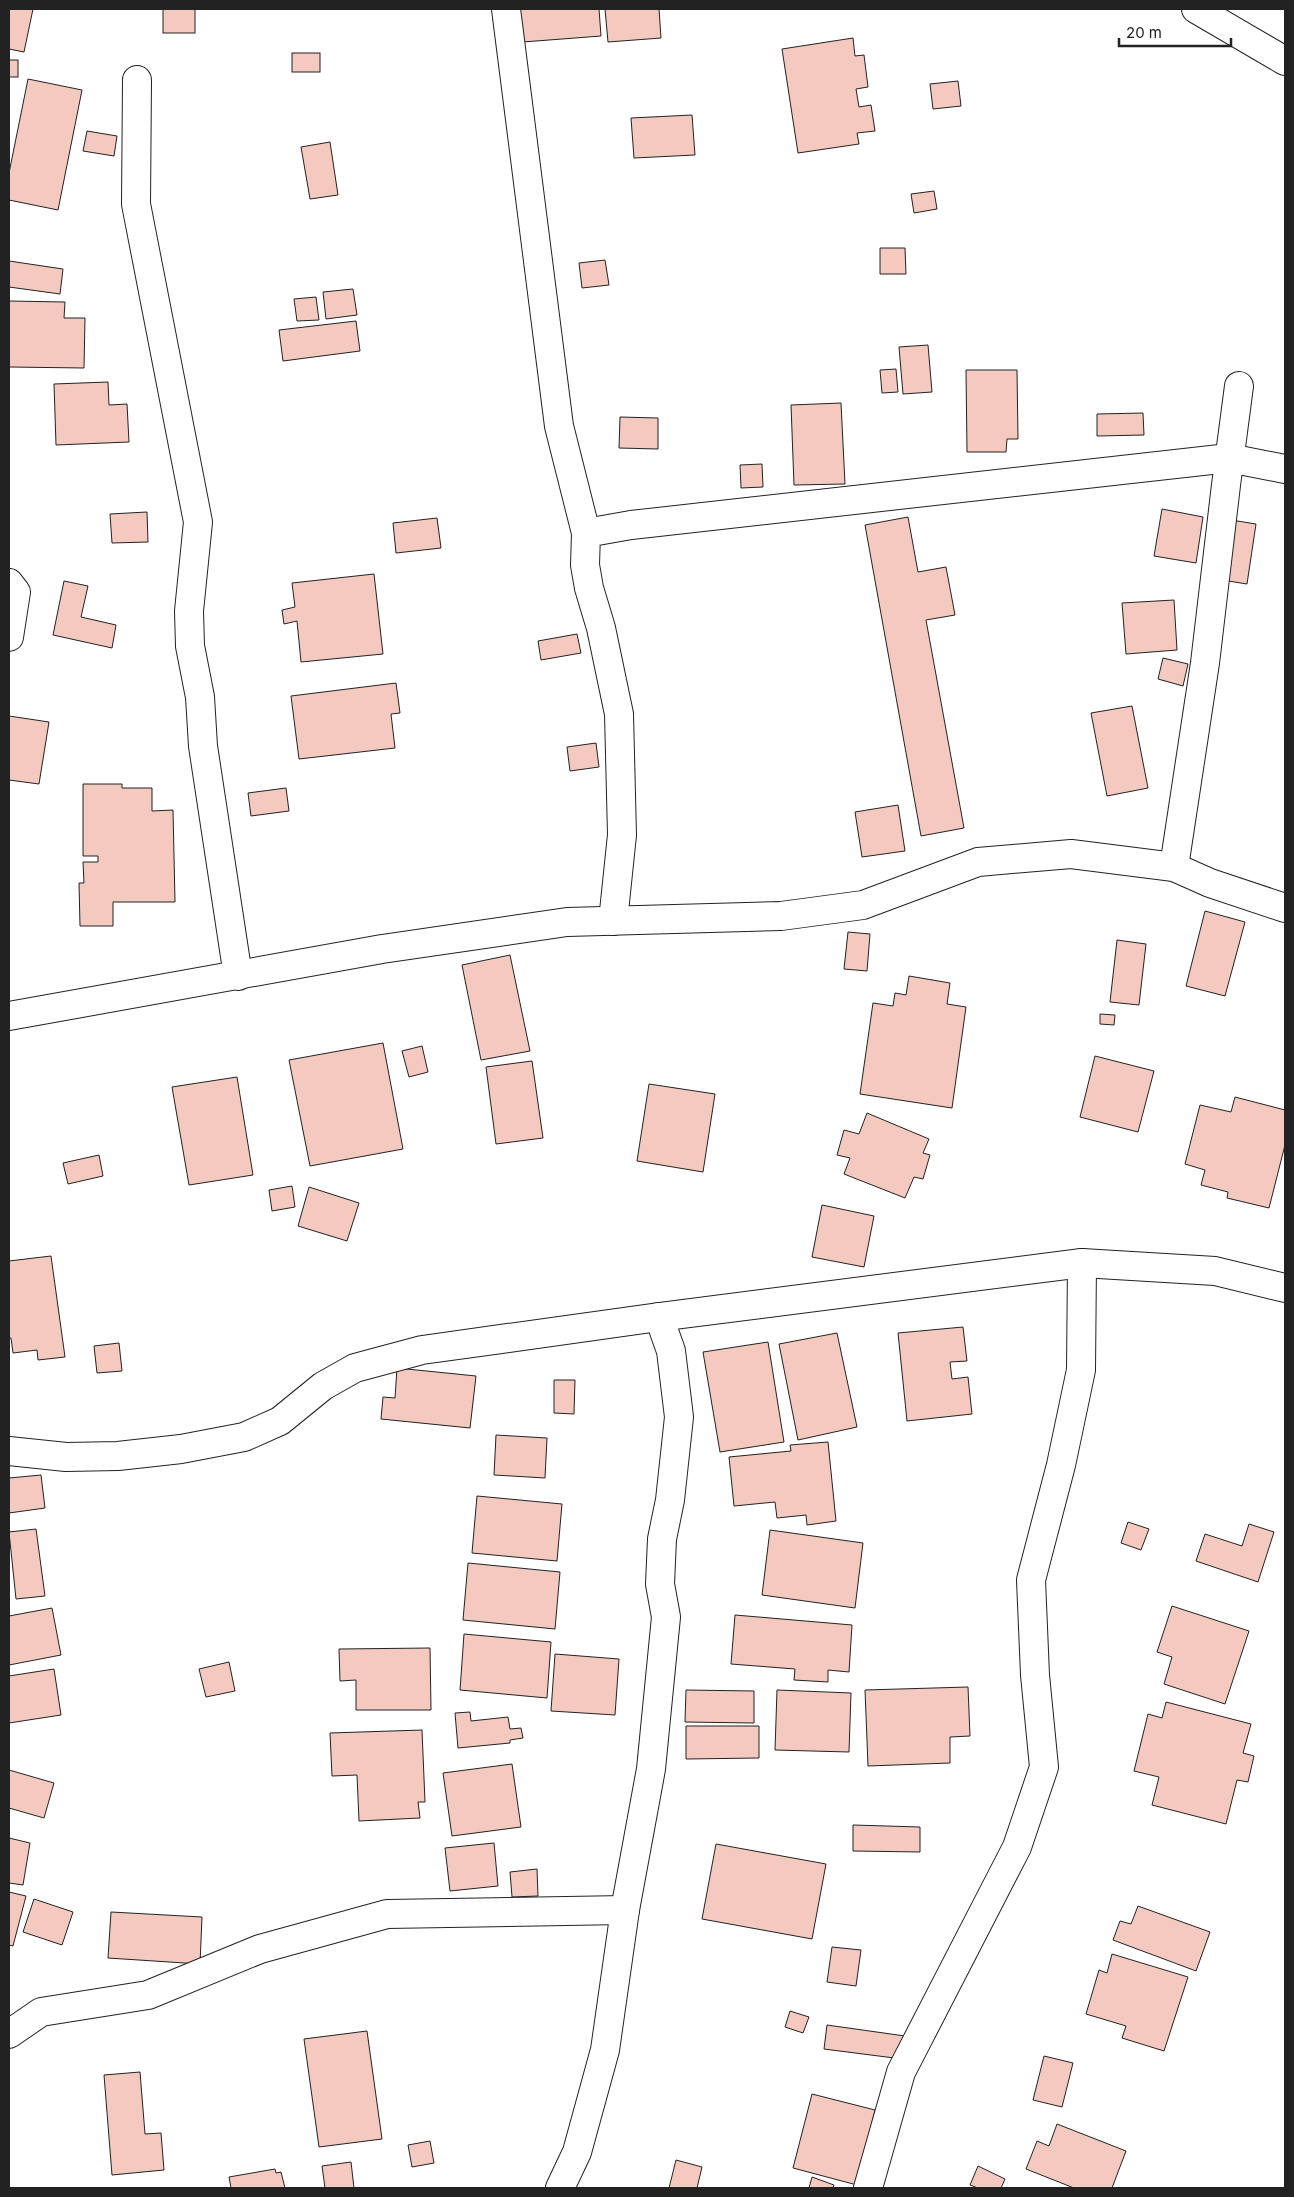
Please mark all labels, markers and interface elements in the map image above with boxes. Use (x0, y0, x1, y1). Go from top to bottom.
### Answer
scale bar (1119, 15, 1232, 47)
text: 20 m (1126, 23, 1162, 42)

